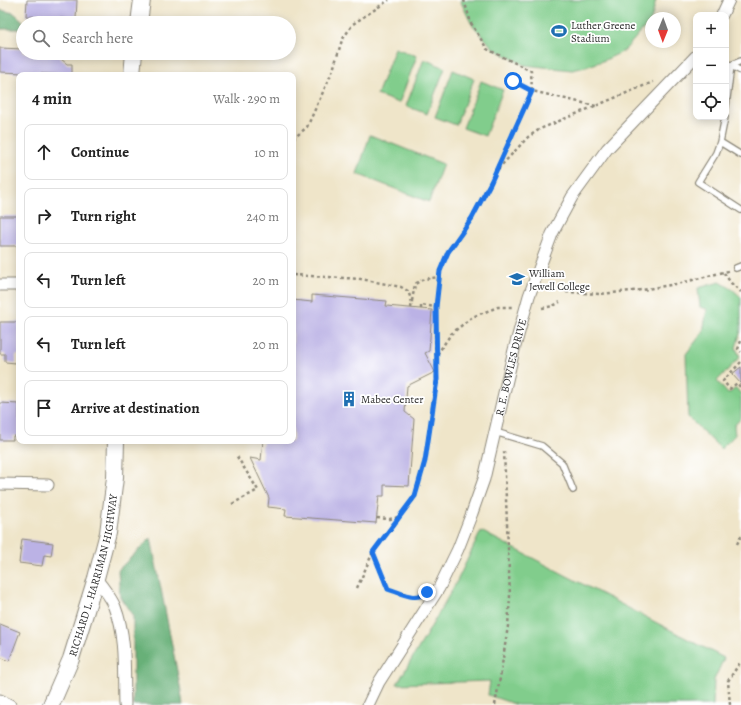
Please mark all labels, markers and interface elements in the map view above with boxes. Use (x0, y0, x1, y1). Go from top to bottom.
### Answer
north arrow (645, 12, 681, 48)
map controls (693, 12, 729, 120)
button: + (693, 12, 729, 48)
search box (16, 16, 296, 60)
place label: Luther Greene Stadium (571, 18, 635, 46)
sports icon: Luther Greene Stadium (550, 22, 568, 40)
icon: search (30, 27, 52, 49)
text: Search here (62, 28, 133, 48)
button: − (693, 48, 729, 84)
route start (504, 72, 522, 90)
button: locate (693, 84, 729, 120)
text: 4 min (32, 87, 72, 110)
text: Walk · 290 m (213, 90, 280, 107)
icon: ahead (33, 141, 55, 163)
text: Continue (71, 142, 129, 162)
text: 10 m (254, 144, 279, 161)
icon: right (33, 205, 55, 227)
text: Turn right (71, 206, 136, 226)
text: 240 m (247, 208, 279, 225)
place label: William Jewell College (528, 266, 590, 294)
icon: left (33, 269, 55, 291)
text: Turn left (71, 270, 126, 290)
school or university icon: William Jewell College (508, 270, 526, 288)
text: 20 m (253, 272, 279, 289)
street label: R. E. BOWLES DRIVE (492, 317, 530, 417)
icon: left (33, 333, 55, 355)
text: Turn left (71, 334, 126, 354)
text: 20 m (253, 336, 279, 353)
building icon: Mabee Center (340, 390, 358, 408)
place label: Mabee Center (361, 392, 423, 407)
icon: arrive (33, 397, 55, 419)
text: Arrive at destination (71, 398, 200, 418)
street label: RICHARD L. HARRIMAN HIGHWAY (65, 492, 121, 658)
route end (418, 583, 436, 601)

